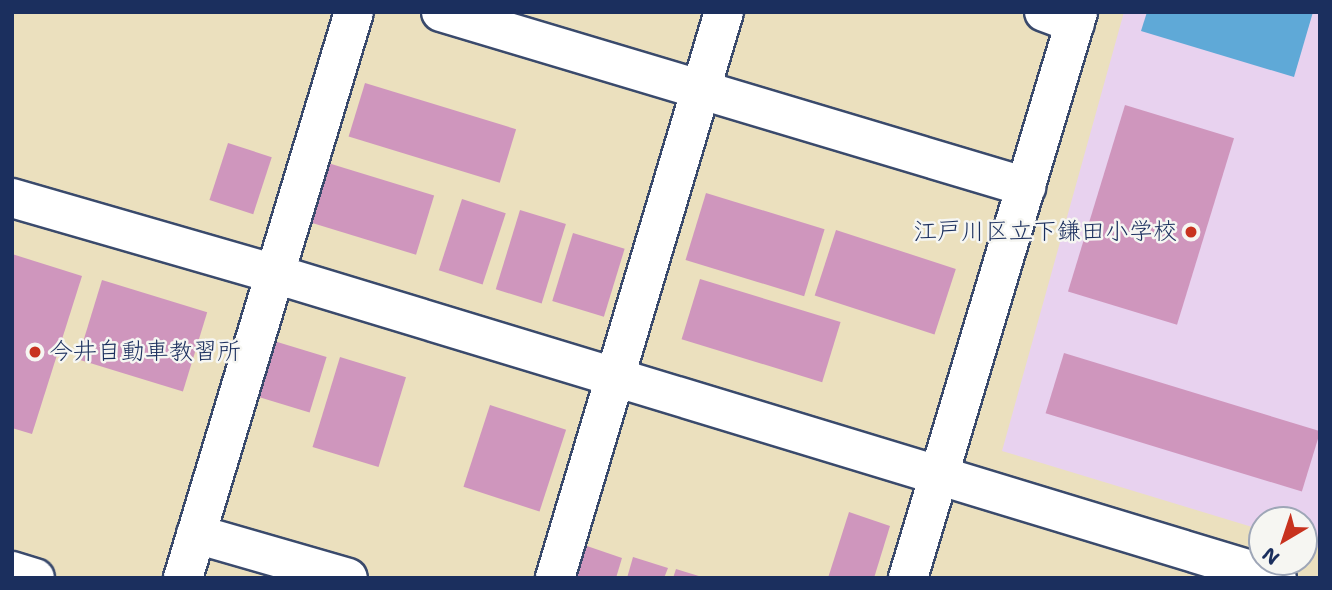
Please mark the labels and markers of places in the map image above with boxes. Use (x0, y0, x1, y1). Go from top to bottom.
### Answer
place label: 江戸川区立下鎌田小学校 (913, 218, 1177, 246)
marker: 江戸川区立下鎌田小学校 (1183, 224, 1199, 240)
place label: 今井自動車教習所 (49, 338, 241, 366)
marker: 今井自動車教習所 (27, 344, 43, 360)

